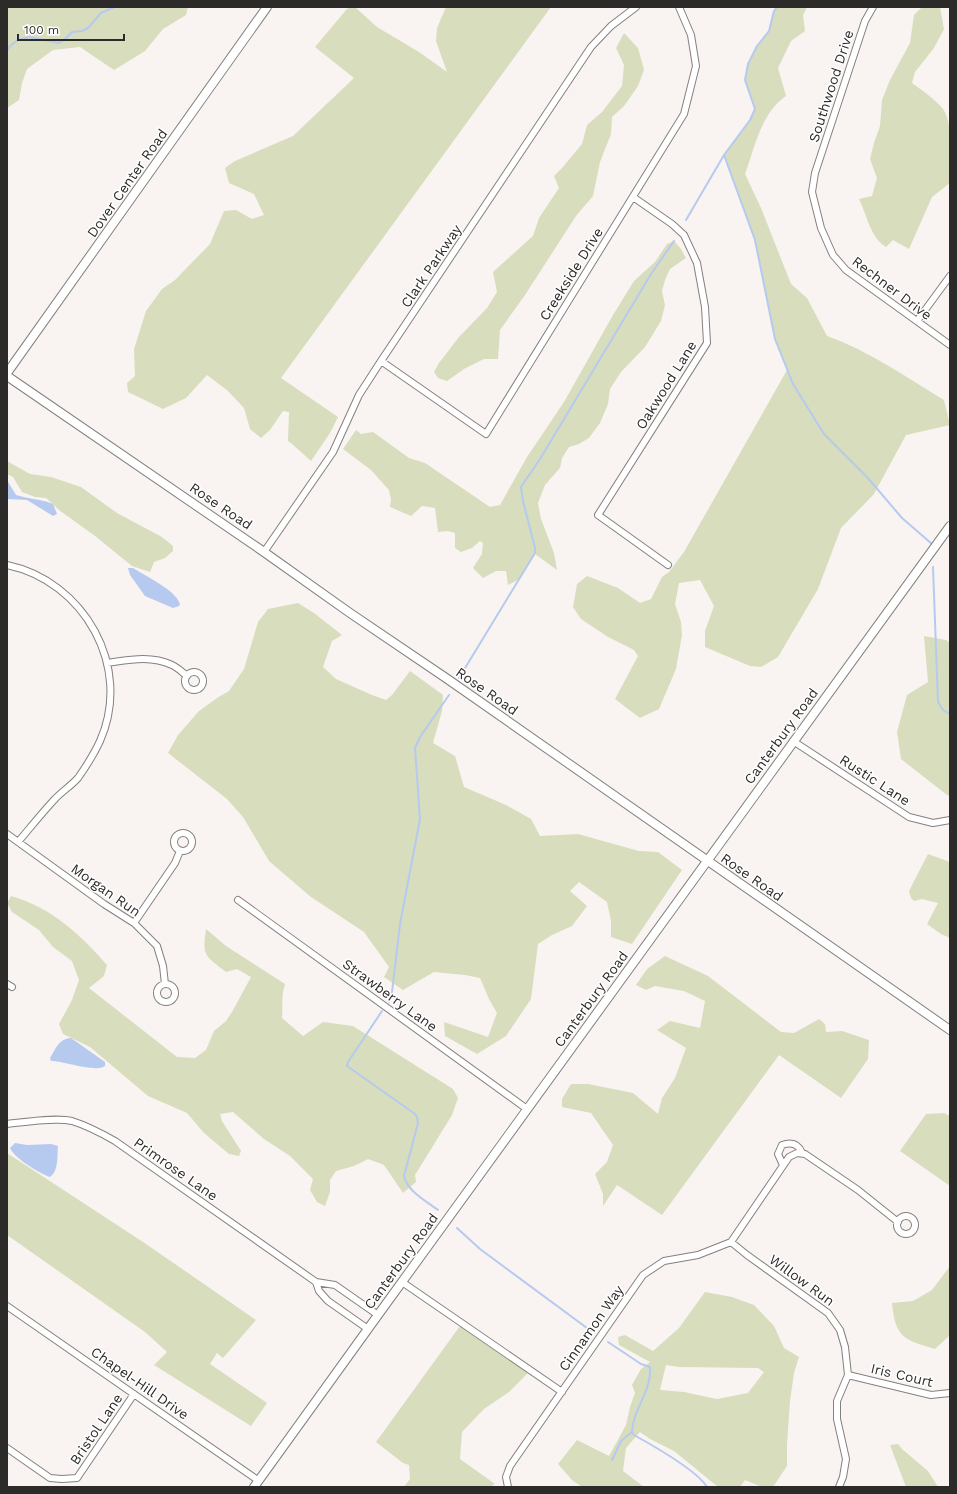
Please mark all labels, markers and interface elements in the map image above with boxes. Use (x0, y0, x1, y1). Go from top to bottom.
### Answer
scale bar (18, 16, 124, 42)
text: 100 m (24, 23, 59, 37)
street label: Southwood Drive (805, 28, 857, 144)
street label: Dover Center Road (84, 126, 170, 240)
street label: Clark Parkway (397, 221, 465, 310)
street label: Creekside Drive (536, 225, 606, 323)
street label: Rechner Drive (849, 253, 935, 323)
street label: Oakwood Lane (632, 338, 700, 432)
street label: Rose Road (187, 479, 255, 533)
street label: Rose Road (453, 664, 521, 718)
street label: Canterbury Road (741, 685, 821, 787)
street label: Rustic Lane (837, 751, 913, 809)
street label: Rose Road (718, 850, 786, 904)
street label: Morgan Run (68, 860, 144, 920)
street label: Canterbury Road (551, 948, 631, 1050)
street label: Strawberry Lane (340, 955, 440, 1035)
street label: Primrose Lane (131, 1134, 221, 1204)
street label: Canterbury Road (361, 1210, 441, 1312)
street label: Willow Run (766, 1251, 838, 1309)
street label: Cinnamon Way (555, 1281, 627, 1374)
street label: Chapel-Hill Drive (88, 1343, 192, 1423)
street label: Iris Court (869, 1360, 935, 1390)
street label: Bristol Lane (66, 1391, 126, 1467)

